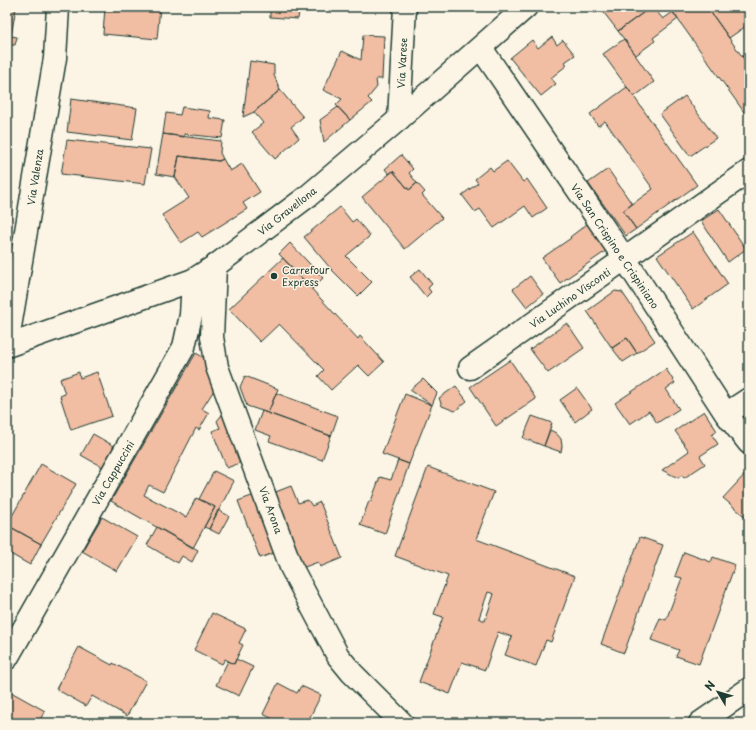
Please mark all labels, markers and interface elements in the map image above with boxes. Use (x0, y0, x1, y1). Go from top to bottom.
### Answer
street label: Via Varese (393, 37, 410, 89)
street label: Via Valenza (23, 147, 46, 206)
street label: Via San Crispino e Crispiniano (568, 180, 663, 312)
street label: Via Gravellona (254, 182, 320, 238)
place label: Carrefour Express (282, 262, 330, 289)
street label: Via Luchino Visconti (526, 264, 613, 331)
marker: Carrefour Express (269, 271, 279, 281)
street label: Via Cappuccini (88, 437, 137, 508)
street label: Via Arona (256, 484, 287, 536)
north arrow (698, 672, 738, 712)
text: N (700, 677, 719, 694)

